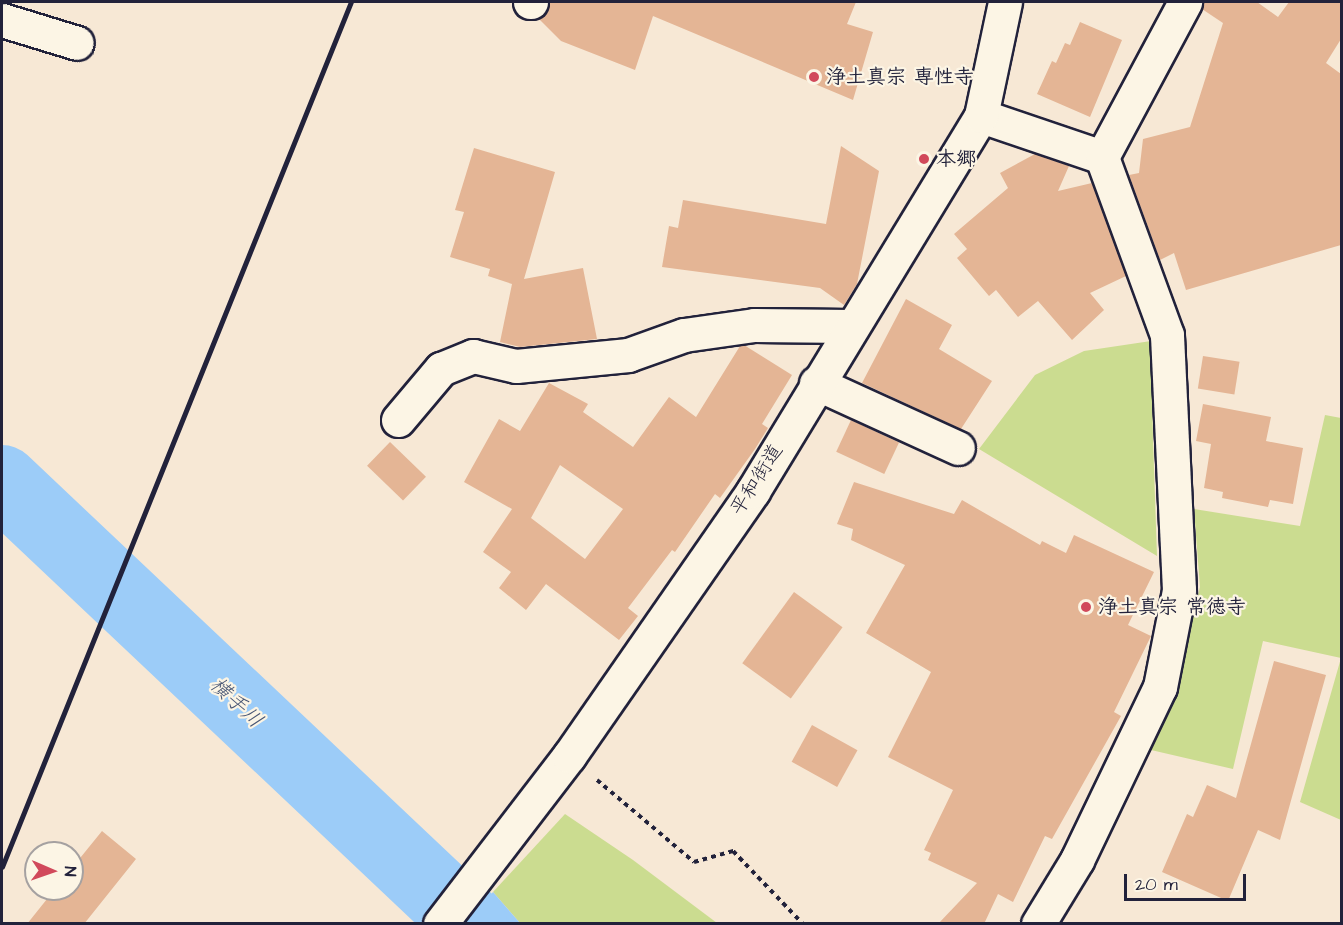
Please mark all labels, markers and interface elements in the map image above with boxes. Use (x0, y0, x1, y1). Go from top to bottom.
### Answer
place label: 浄土真宗 専性寺 (826, 65, 974, 89)
marker: 浄土真宗 専性寺 (807, 70, 821, 84)
place label: 本郷 (936, 147, 976, 171)
marker: 本郷 (917, 152, 931, 166)
street label: 平和街道 (726, 440, 788, 520)
place label: 浄土真宗 常徳寺 (1098, 595, 1246, 619)
marker: 浄土真宗 常徳寺 (1079, 600, 1093, 614)
water label: 横手川 (204, 672, 268, 734)
north arrow (24, 841, 84, 901)
scale bar (1127, 862, 1248, 900)
text: N (59, 866, 81, 877)
text: 20 m (1135, 872, 1178, 897)

